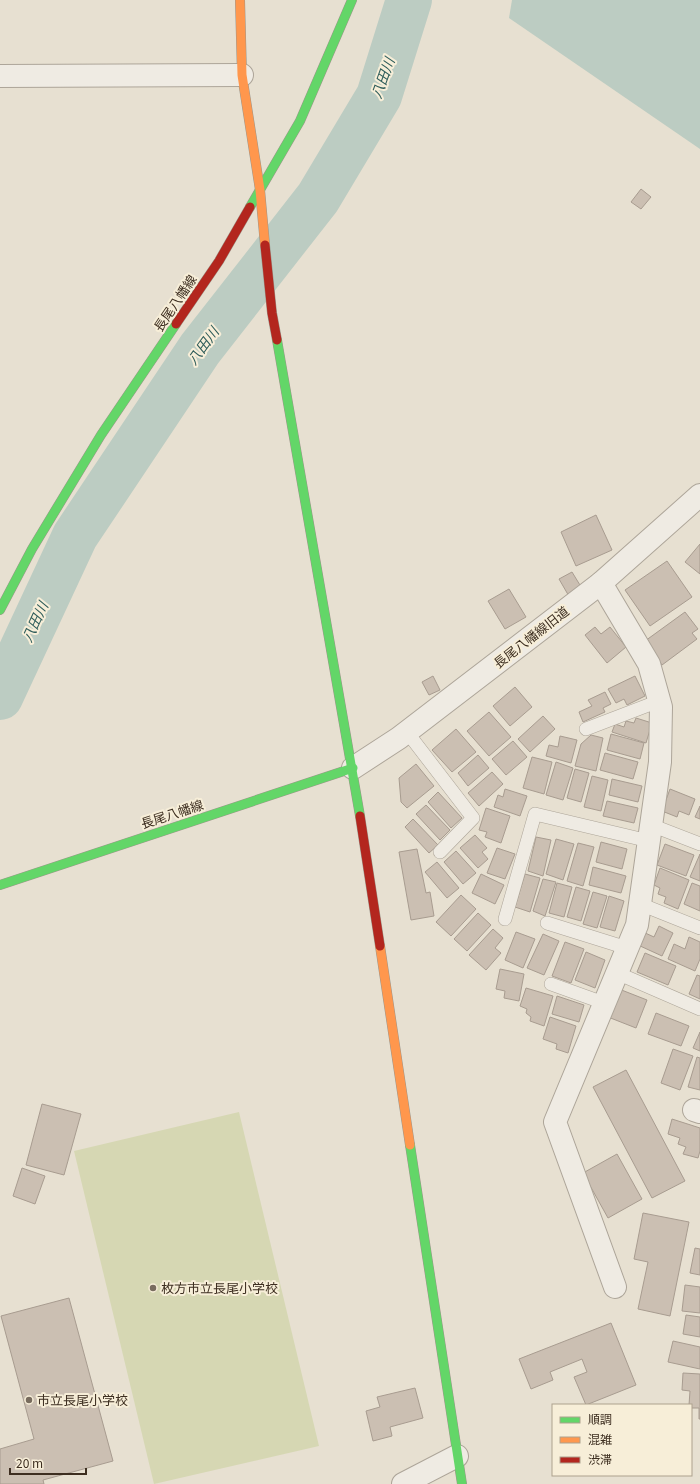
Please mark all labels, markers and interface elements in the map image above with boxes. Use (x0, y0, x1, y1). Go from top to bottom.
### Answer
water label: 八田川 (365, 53, 399, 101)
street label: 長尾八幡線 (149, 270, 201, 335)
water label: 八田川 (182, 321, 224, 368)
water label: 八田川 (16, 597, 53, 645)
street label: 長尾八幡線旧道 (489, 601, 572, 672)
street label: 長尾八幡線 (138, 794, 206, 833)
place label: 枚方市立長尾小学校 (161, 1278, 278, 1297)
marker: 枚方市立長尾小学校 (148, 1283, 158, 1293)
place label: 市立長尾小学校 (37, 1390, 128, 1409)
marker: 市立長尾小学校 (24, 1395, 34, 1405)
legend (552, 1404, 692, 1476)
text: 順調 (588, 1410, 612, 1427)
text: 混雑 (588, 1430, 612, 1447)
scale bar (10, 1450, 86, 1476)
text: 渋滞 (588, 1450, 612, 1467)
text: 20 m (16, 1454, 43, 1471)

